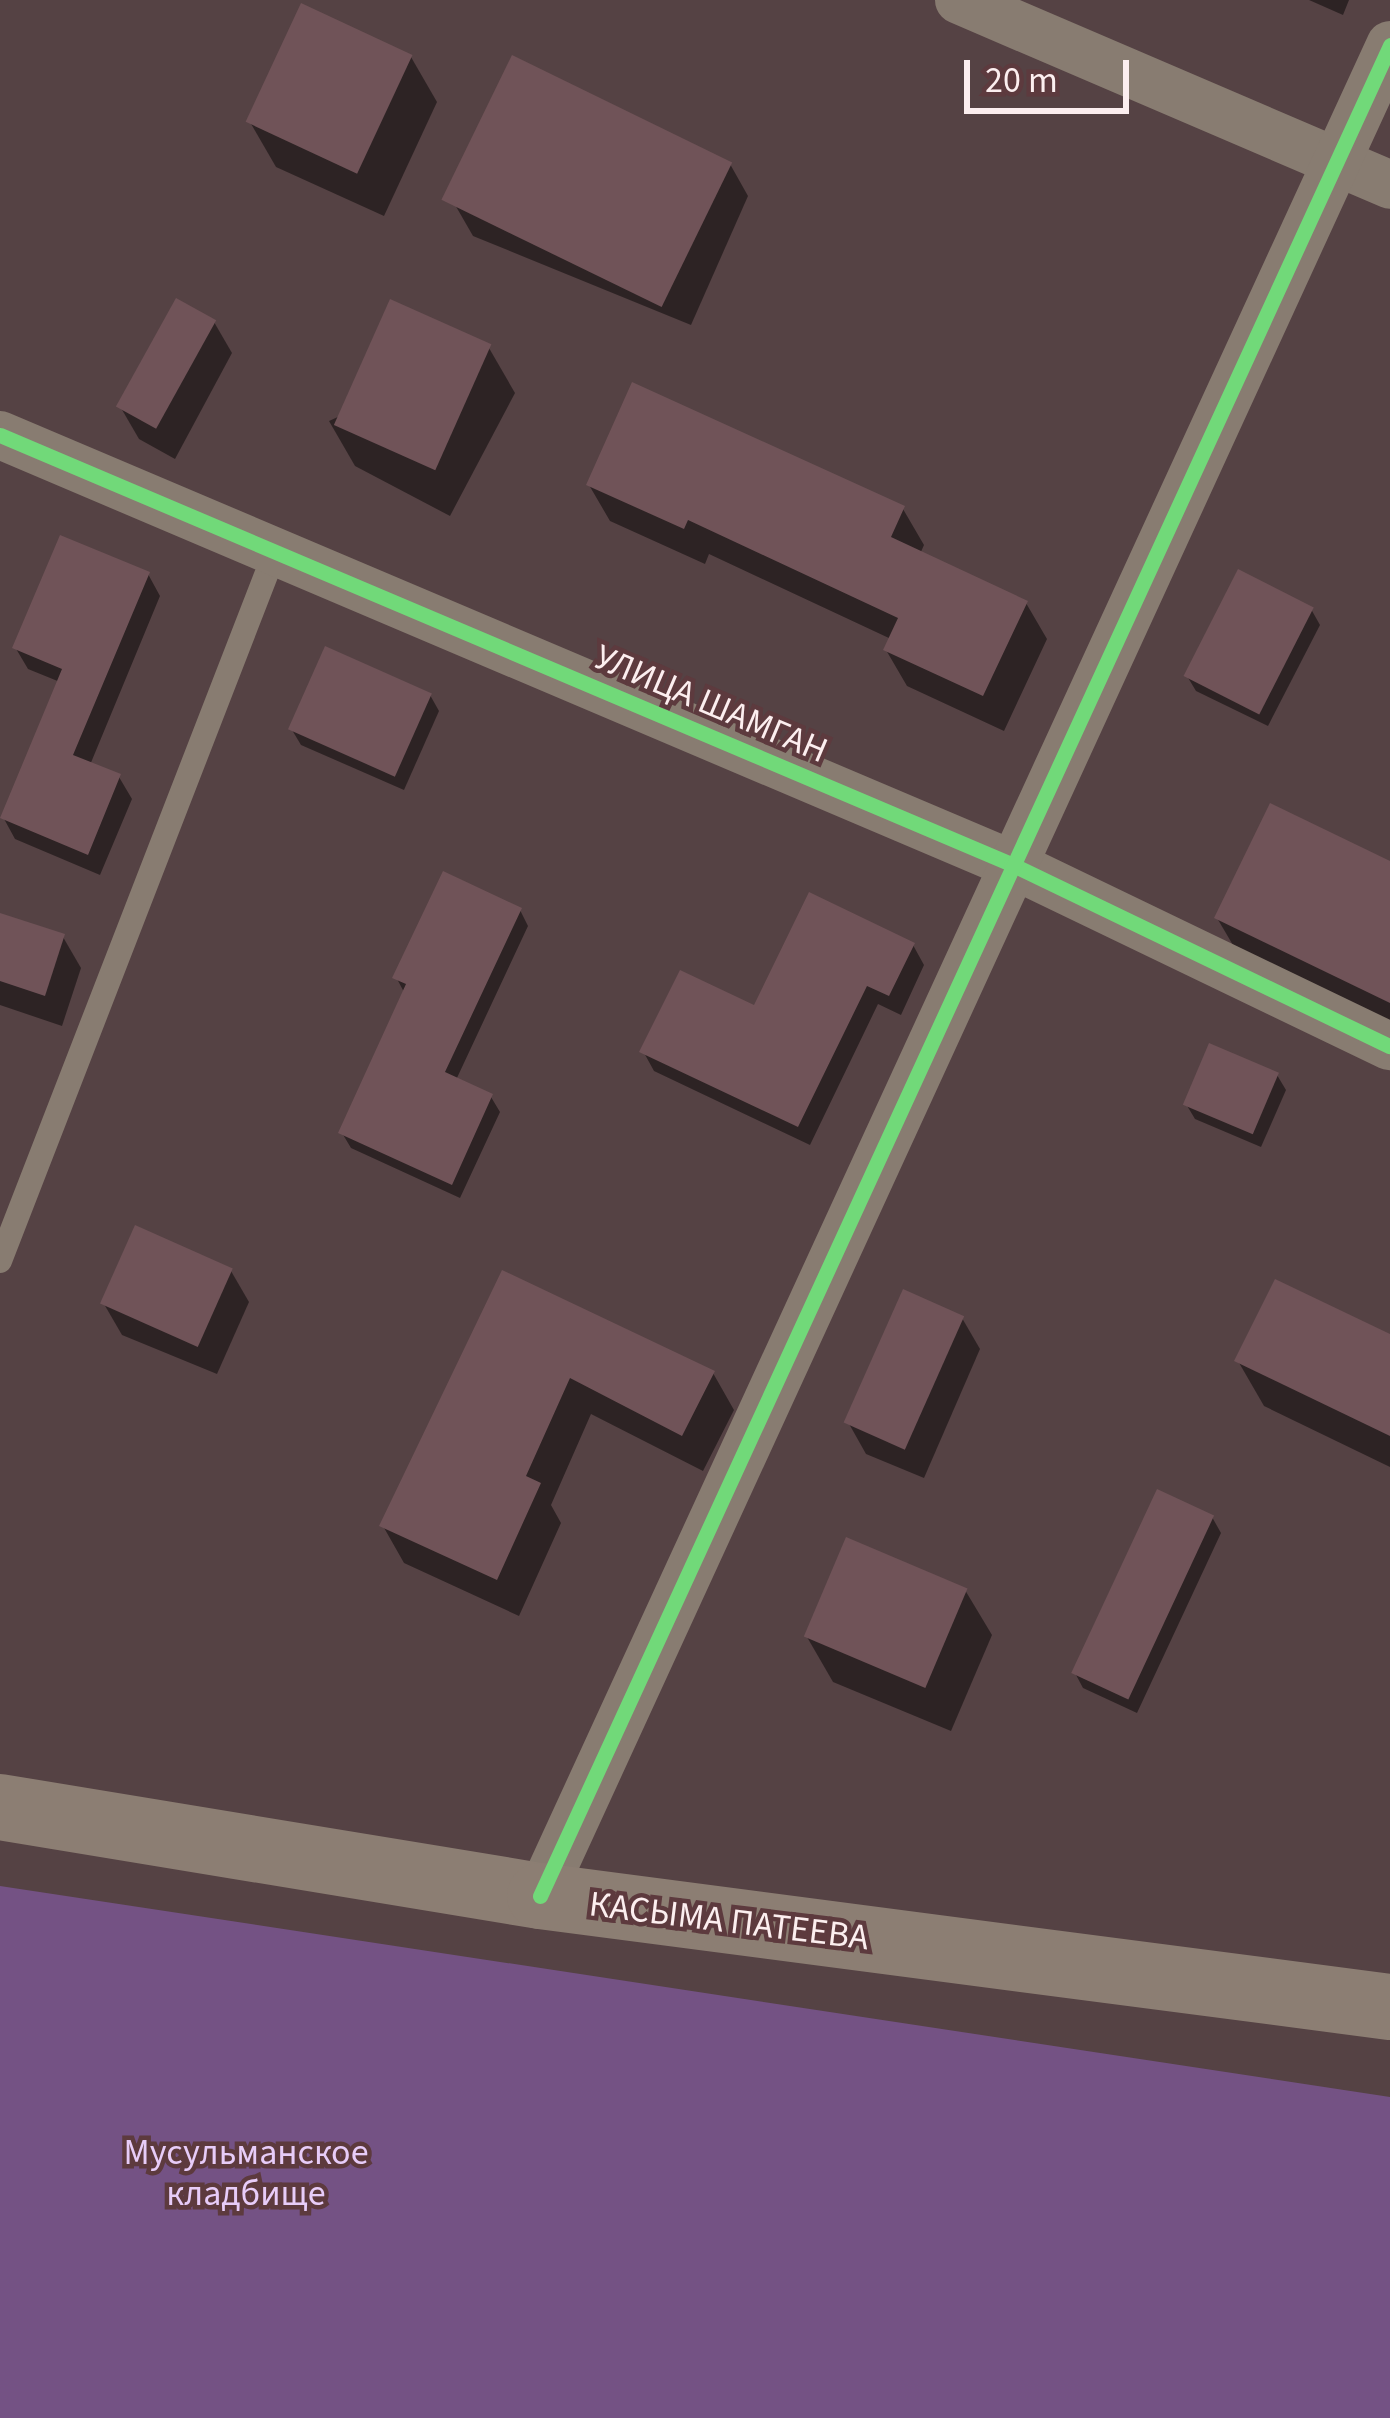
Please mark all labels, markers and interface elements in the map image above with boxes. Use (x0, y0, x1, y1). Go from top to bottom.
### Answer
scale bar (970, 36, 1135, 110)
text: 20 m (985, 55, 1058, 106)
street label: УЛИЦА ШАМГАН (588, 636, 834, 772)
street label: КАСЫМА ПАТЕЕВА (587, 1882, 871, 1960)
park label: Мусульманское кладбище (124, 2130, 368, 2215)

